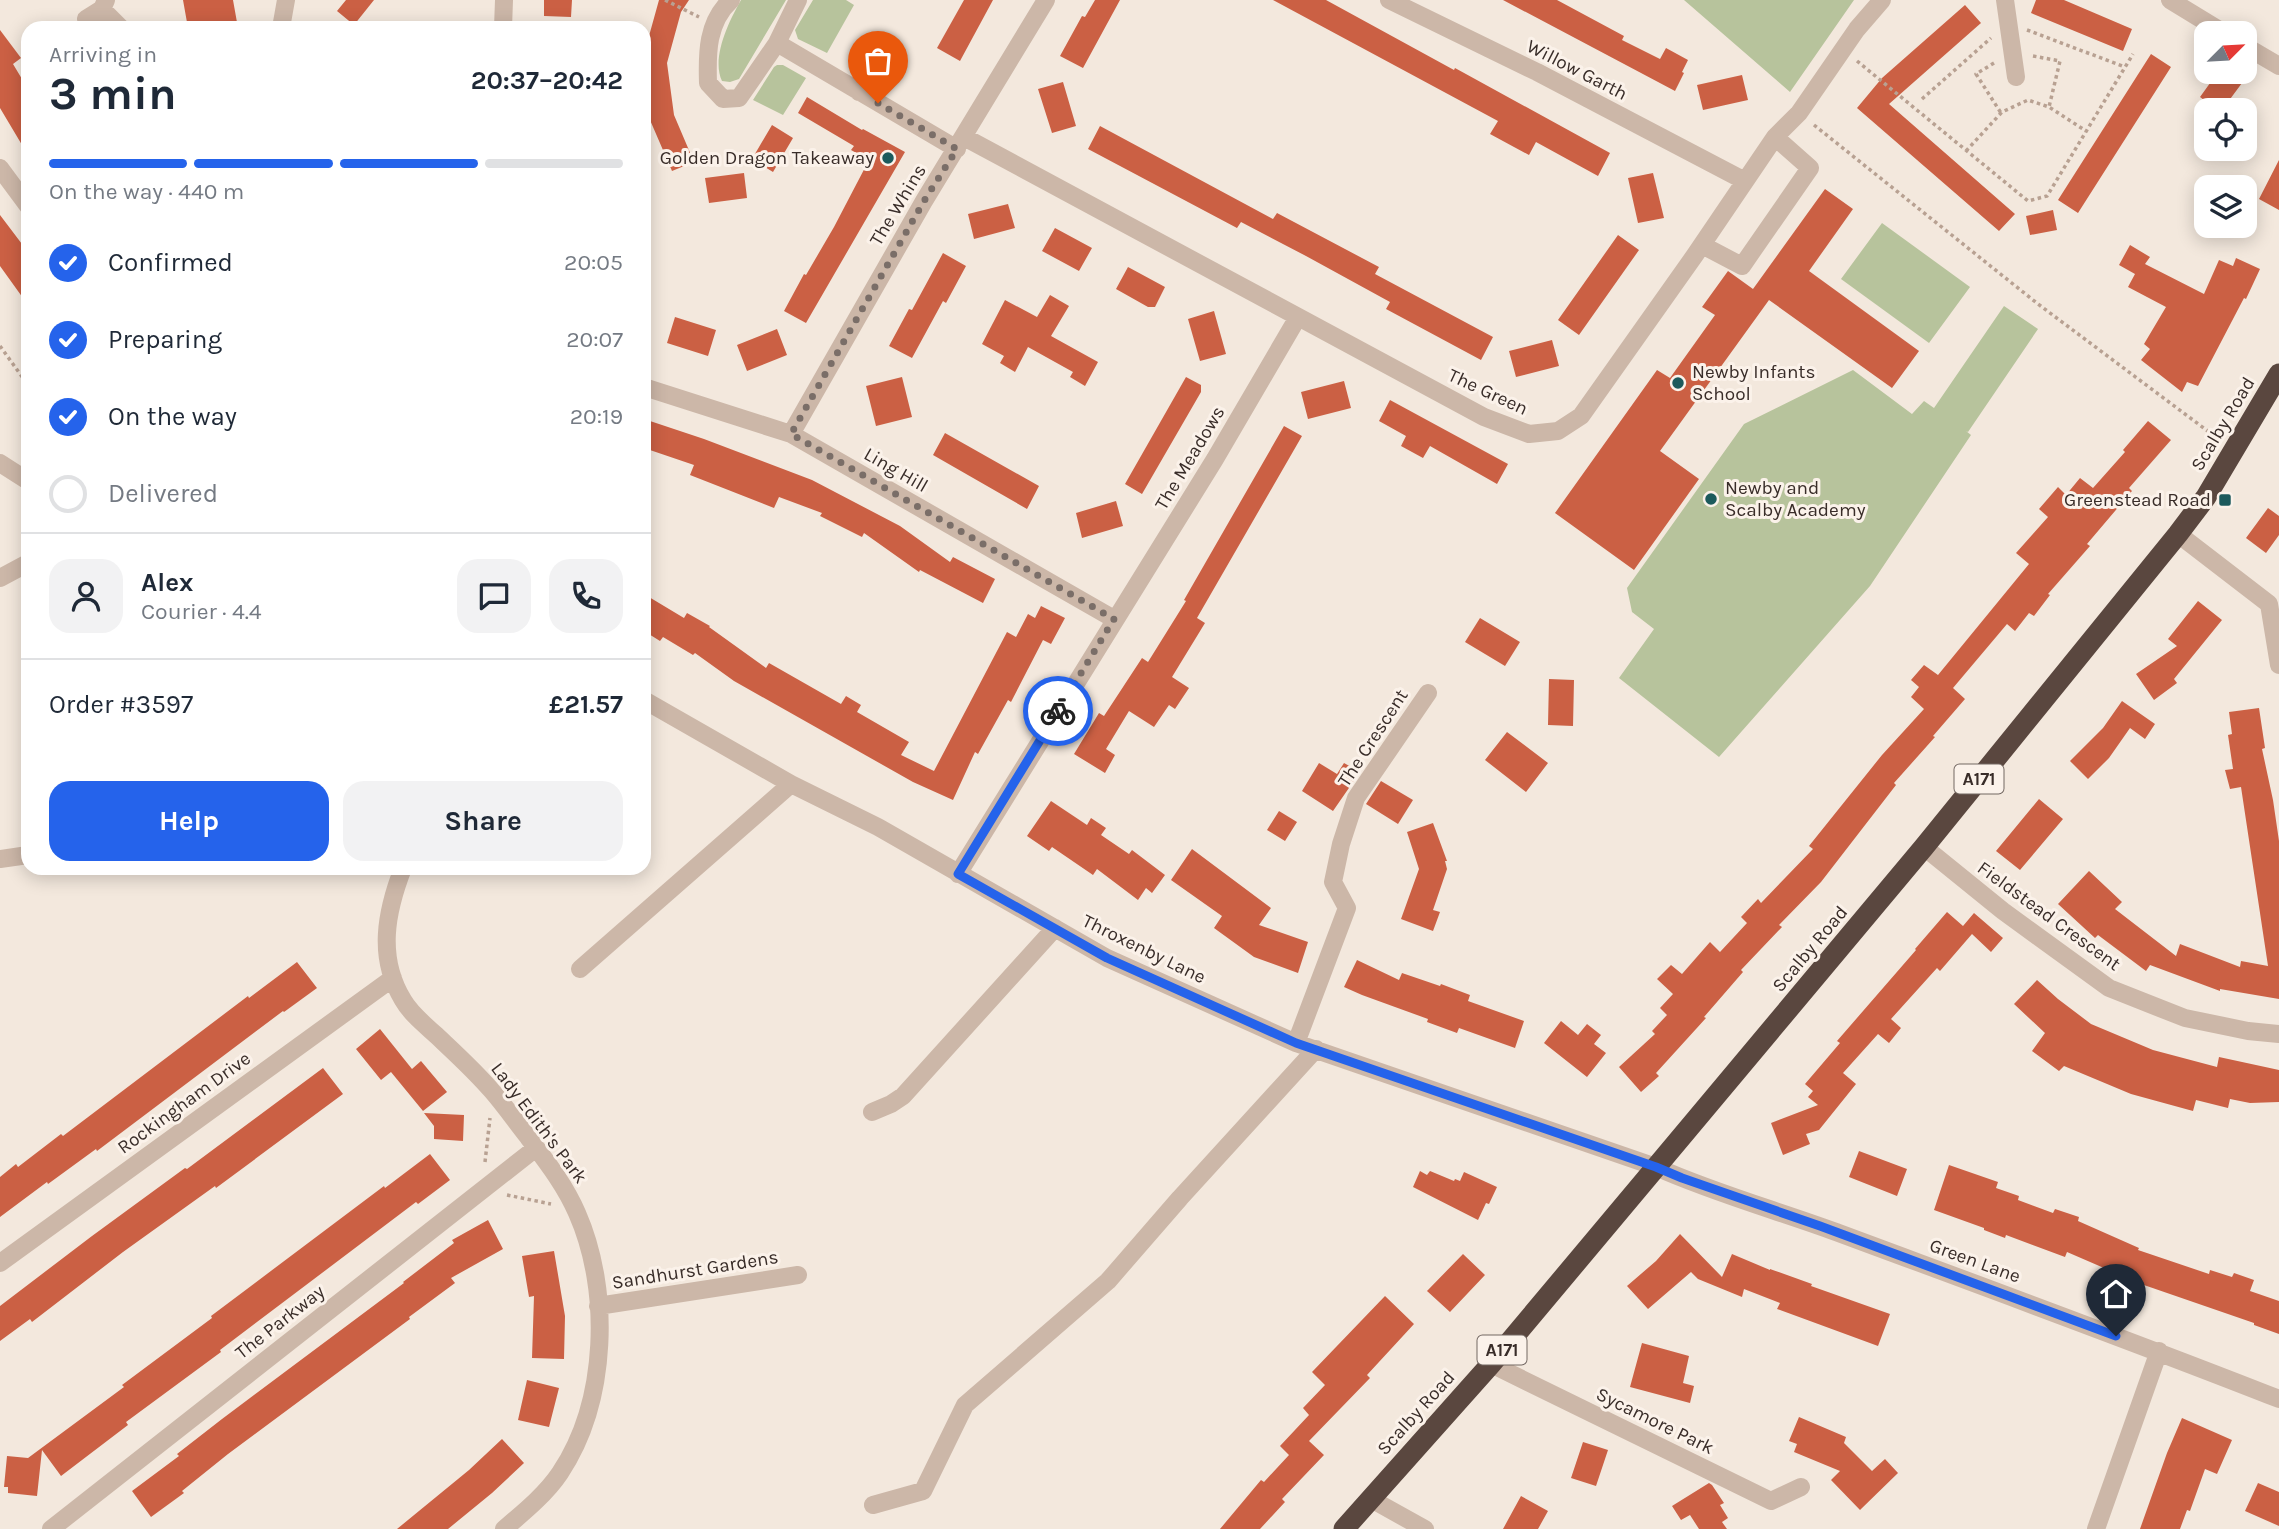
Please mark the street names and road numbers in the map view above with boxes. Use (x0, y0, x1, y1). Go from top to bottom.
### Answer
street label: Willow Garth (1523, 35, 1631, 105)
street label: The Whins (865, 160, 931, 250)
street label: The Green (1445, 364, 1531, 420)
street label: Scalby Road (2186, 373, 2260, 475)
street label: The Meadows (1150, 402, 1230, 514)
street label: Ling Hill (860, 443, 932, 497)
street label: The Crescent (1333, 685, 1413, 791)
road number: A171 (1954, 764, 2004, 794)
street label: Fieldstead Crescent (1973, 857, 2125, 975)
street label: Scalby Road (1768, 902, 1852, 996)
street label: Throxenby Lane (1079, 910, 1209, 988)
street label: Rockingham Drive (113, 1047, 255, 1159)
street label: Lady Edith's Park (486, 1058, 592, 1188)
street label: Green Lane (1927, 1234, 2023, 1288)
street label: Sandhurst Gardens (610, 1246, 780, 1294)
street label: The Parkway (231, 1280, 329, 1364)
road number: A171 (1478, 1336, 1526, 1364)
street label: Scalby Road (1373, 1366, 1459, 1460)
street label: Sycamore Park (1592, 1383, 1718, 1459)

